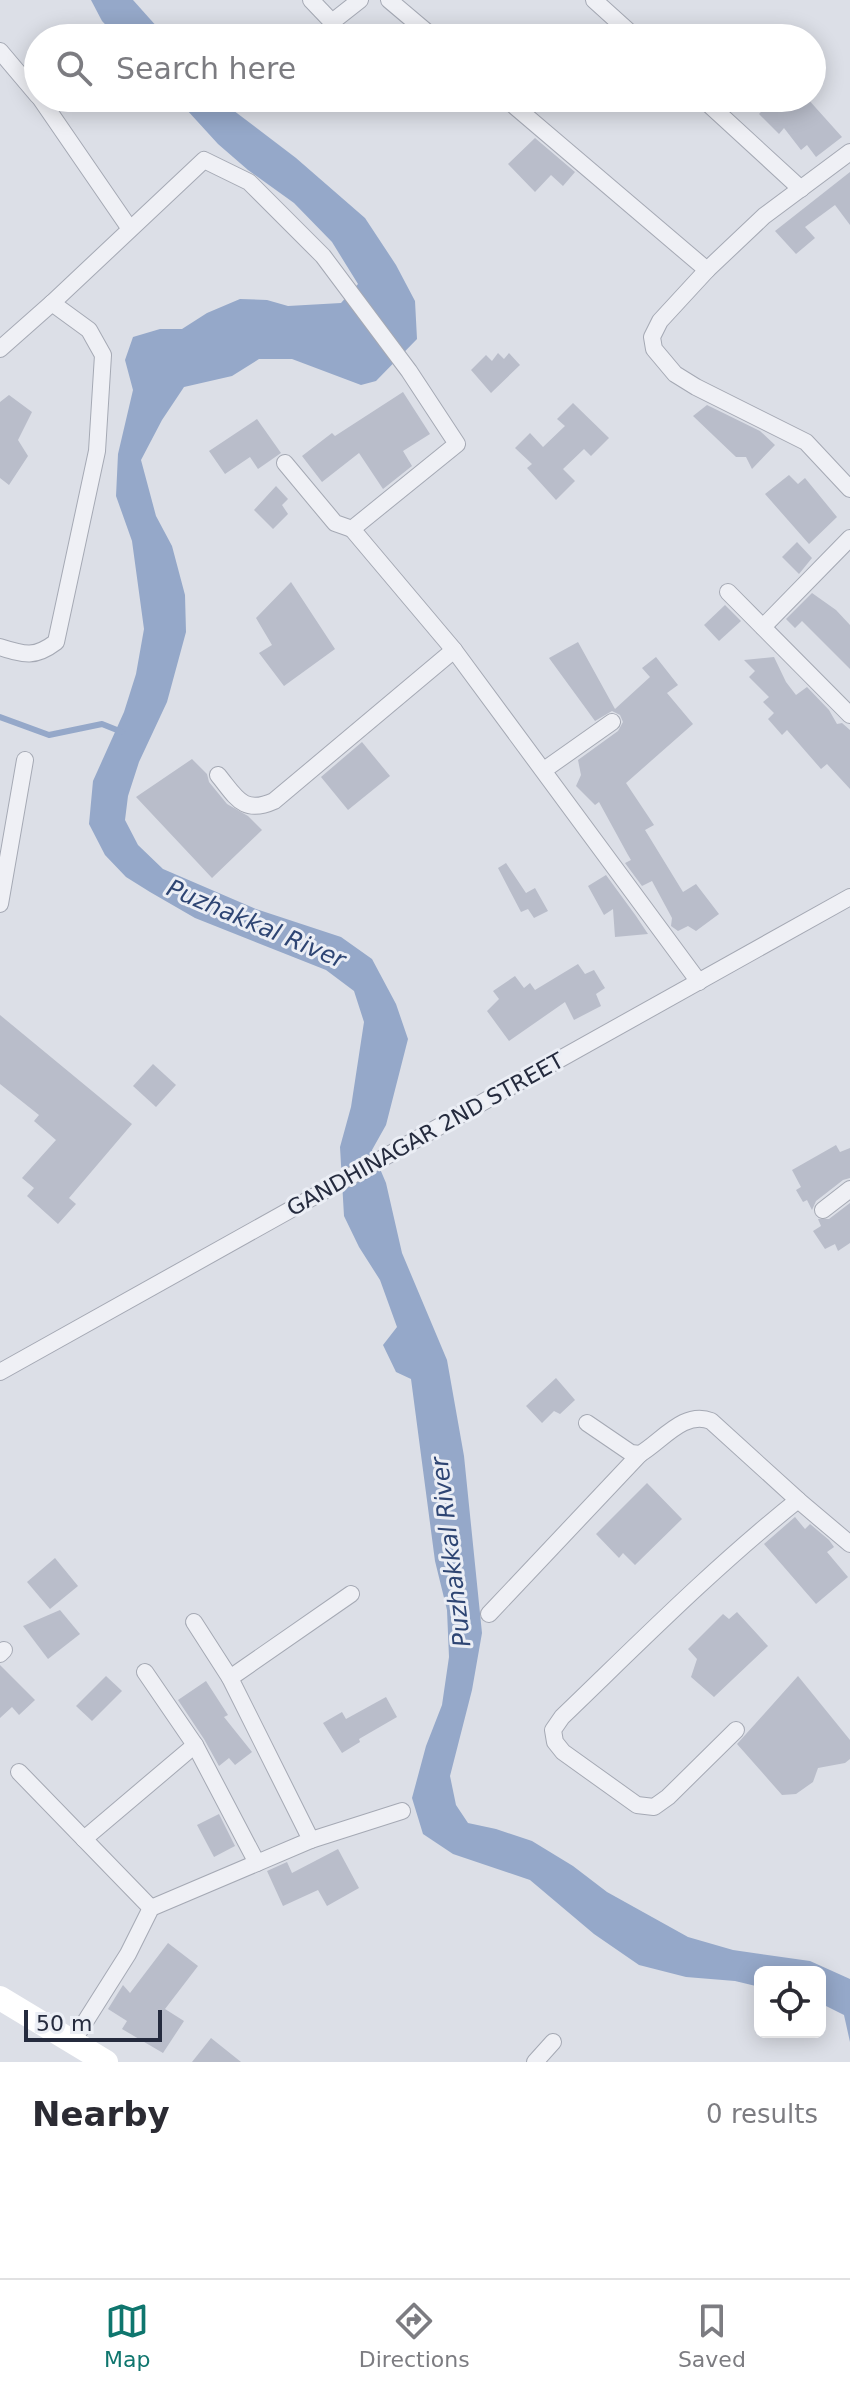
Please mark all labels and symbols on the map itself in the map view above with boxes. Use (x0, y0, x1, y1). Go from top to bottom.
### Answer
water label: Puzhakkal River (163, 874, 351, 975)
street label: GANDHINAGAR 2ND STREET (283, 1048, 568, 1221)
water label: Puzhakkal River (425, 1453, 477, 1649)
scale bar (24, 2006, 162, 2042)

